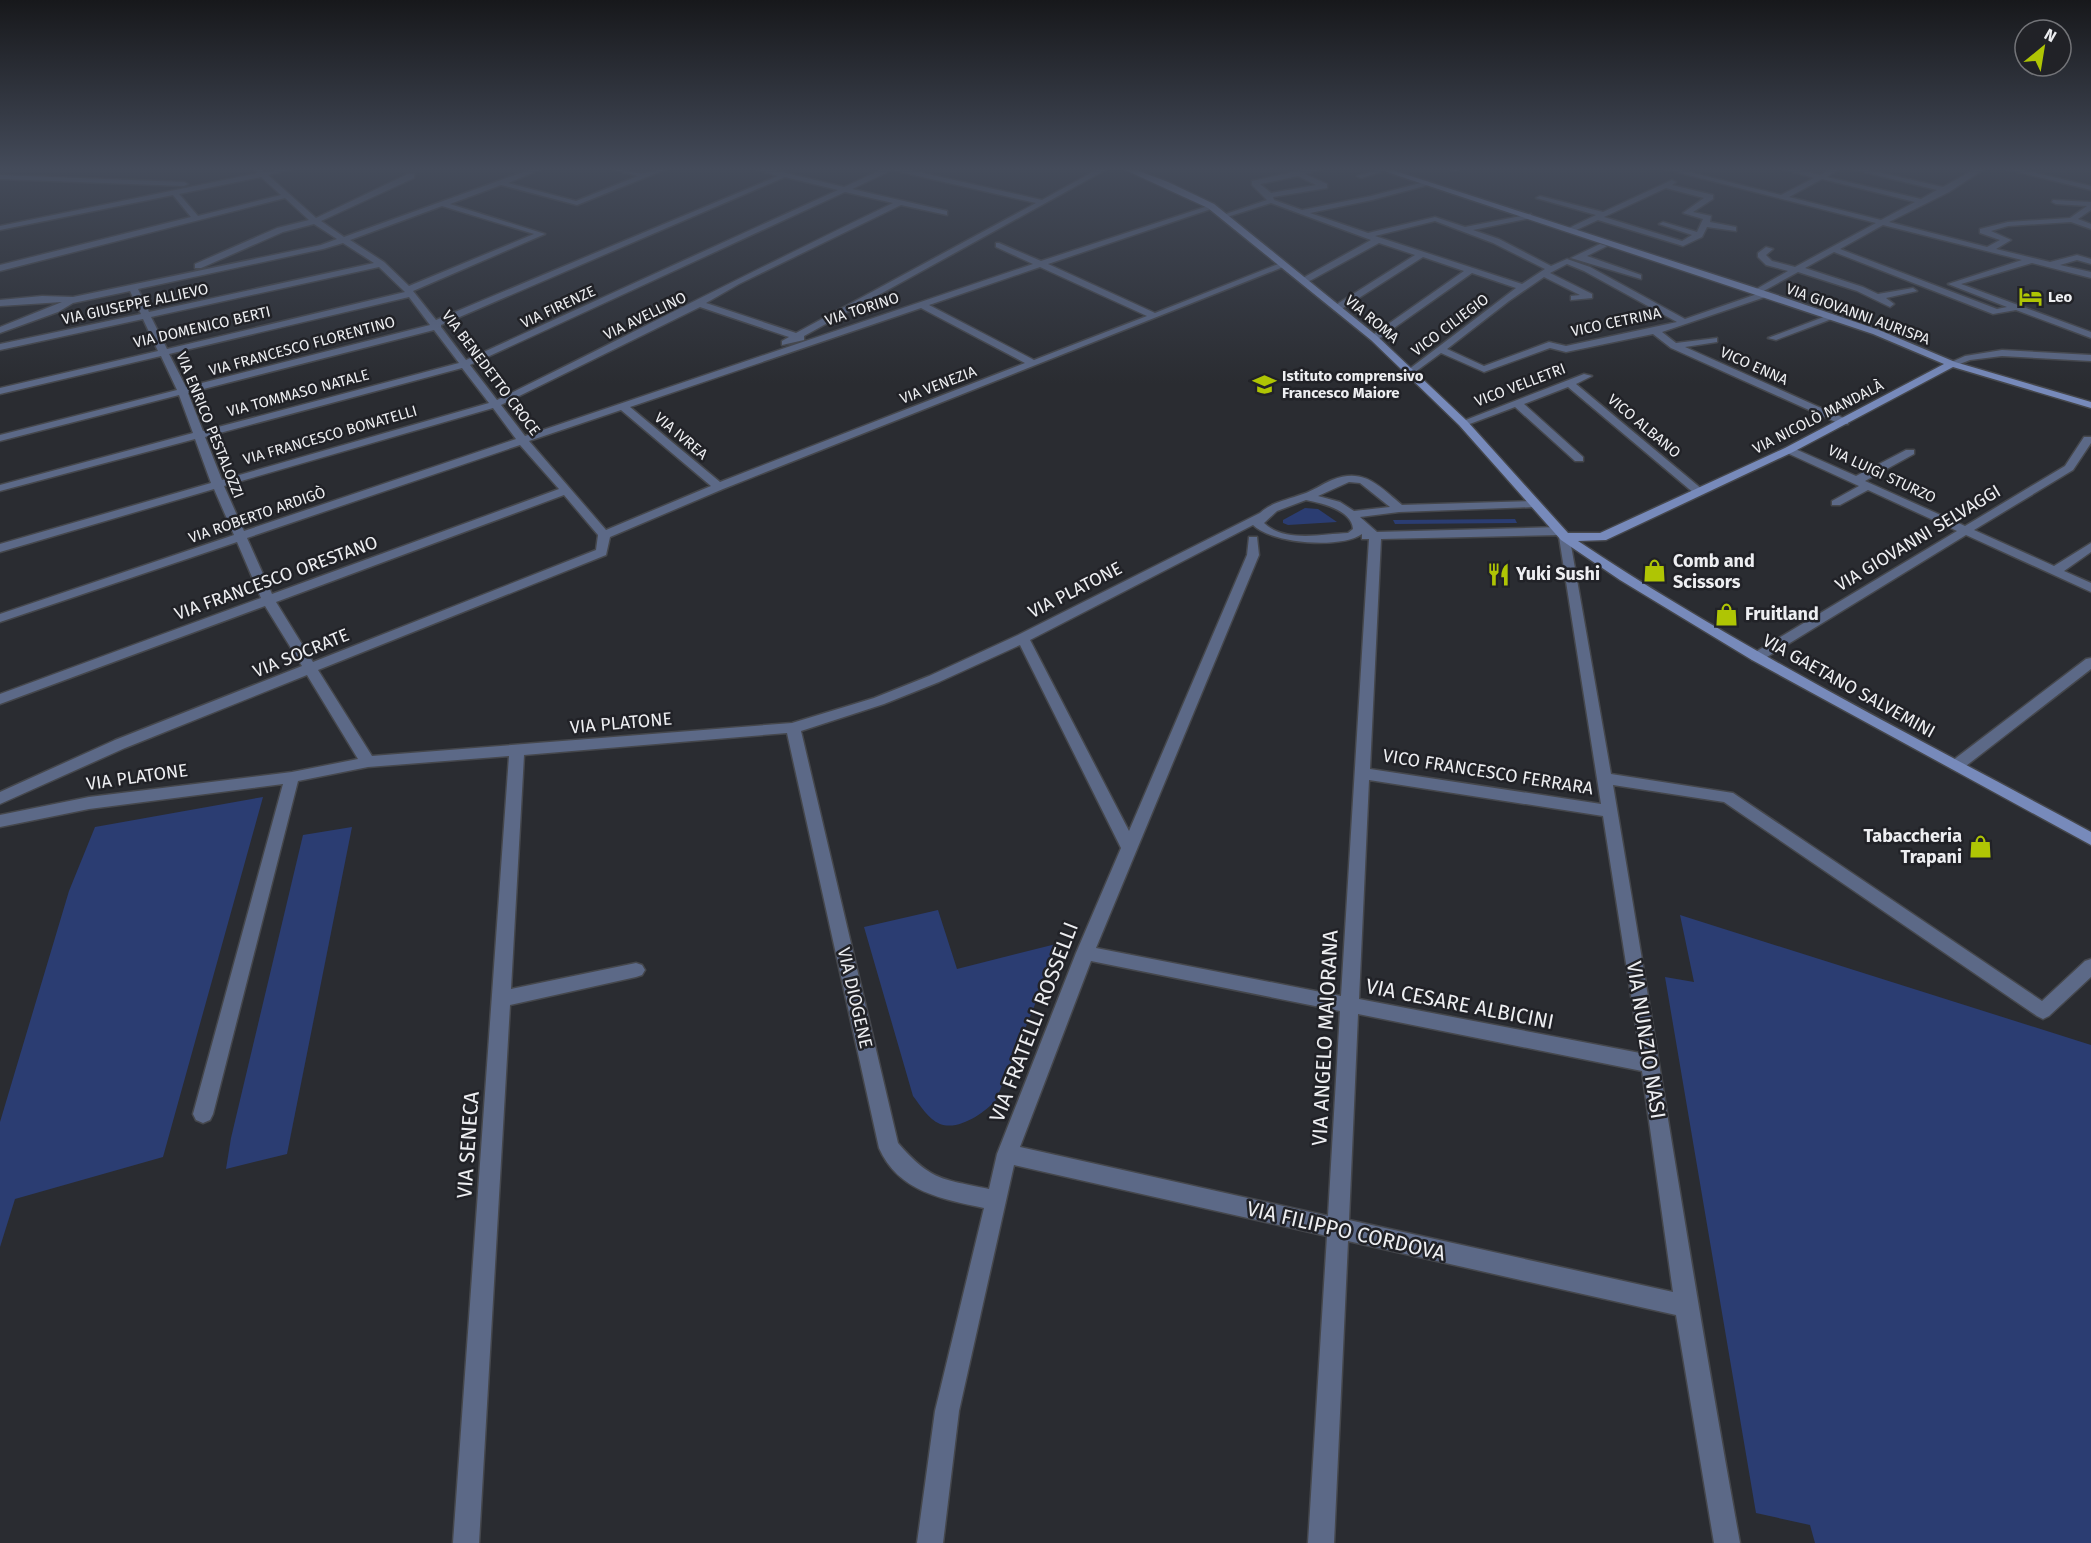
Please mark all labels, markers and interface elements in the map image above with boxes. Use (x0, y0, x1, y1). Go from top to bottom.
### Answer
north arrow (2013, 18, 2073, 78)
text: N (2041, 25, 2060, 46)
street label: VIA GIUSEPPE ALLIEVO (60, 280, 210, 328)
street label: VIA GIOVANNI AURISPA (1784, 280, 1933, 349)
street label: VIA FIRENZE (518, 282, 598, 332)
hotel icon: Leo (2017, 284, 2043, 310)
street label: VIA AVELLINO (601, 288, 689, 344)
place label: Leo (2048, 288, 2073, 306)
street label: VIA TORINO (823, 289, 901, 329)
street label: VICO CILIEGIO (1408, 290, 1492, 360)
street label: VIA ROMA (1341, 291, 1403, 347)
street label: VIA DOMENICO BERTI (132, 302, 272, 352)
street label: VICO CETRINA (1569, 304, 1663, 340)
street label: VIA BENEDETTO CROCE (438, 307, 544, 439)
street label: VIA FRANCESCO FLORENTINO (207, 312, 397, 380)
street label: VICO ENNA (1717, 343, 1791, 389)
street label: VIA ENRICO PESTALOZZI (172, 349, 248, 501)
street label: VICO VELLETRI (1472, 359, 1568, 411)
street label: VIA VENEZIA (897, 362, 979, 408)
street label: VIA TOMMASO NATALE (225, 365, 371, 421)
place label: Istituto comprensivo Francesco Maiore (1282, 367, 1424, 402)
school or university icon: Istituto comprensivo Francesco Maiore (1251, 372, 1277, 398)
street label: VIA NICOLÒ MANDALÀ (1750, 376, 1887, 458)
street label: VICO ALBANO (1604, 390, 1684, 462)
street label: VIA FRANCESCO BONATELLI (241, 402, 419, 468)
street label: VIA IVREA (651, 409, 712, 464)
street label: VIA LUIGI STURZO (1825, 441, 1939, 507)
street label: VIA GIOVANNI SELVAGGI (1831, 480, 2005, 596)
street label: VIA ROBERTO ARDIGÒ (186, 483, 328, 547)
street label: VIA FRANCESCO ORESTANO (171, 531, 381, 625)
place label: Comb and Scissors (1673, 550, 1755, 593)
street label: VIA PLATONE (1024, 557, 1126, 623)
shop icon: Comb and Scissors (1642, 558, 1668, 584)
restaurant icon: Yuki Sushi (1485, 561, 1511, 587)
place label: Yuki Sushi (1515, 563, 1600, 585)
shop icon: Fruitland (1714, 601, 1740, 627)
place label: Fruitland (1745, 603, 1819, 625)
street label: VIA SOCRATE (250, 624, 352, 682)
street label: VIA GAETANO SALVEMINI (1759, 629, 1939, 743)
street label: VIA PLATONE (569, 708, 673, 738)
street label: VICO FRANCESCO FERRARA (1381, 745, 1595, 800)
street label: VIA PLATONE (85, 759, 189, 795)
place label: Tabaccheria Trapani (1864, 825, 1962, 868)
shop icon: Tabaccheria Trapani (1967, 833, 1993, 859)
street label: VIA FRATELLI ROSSELLI (984, 918, 1084, 1126)
street label: VIA ANGELO MAIORANA (1306, 929, 1344, 1147)
street label: VIA DIOGENE (833, 946, 877, 1050)
street label: VIA NUNZIO NASI (1621, 959, 1671, 1121)
street label: VIA CESARE ALBICINI (1364, 973, 1556, 1035)
street label: VIA SENECA (451, 1091, 485, 1199)
street label: VIA FILIPPO CORDOVA (1244, 1195, 1448, 1267)

